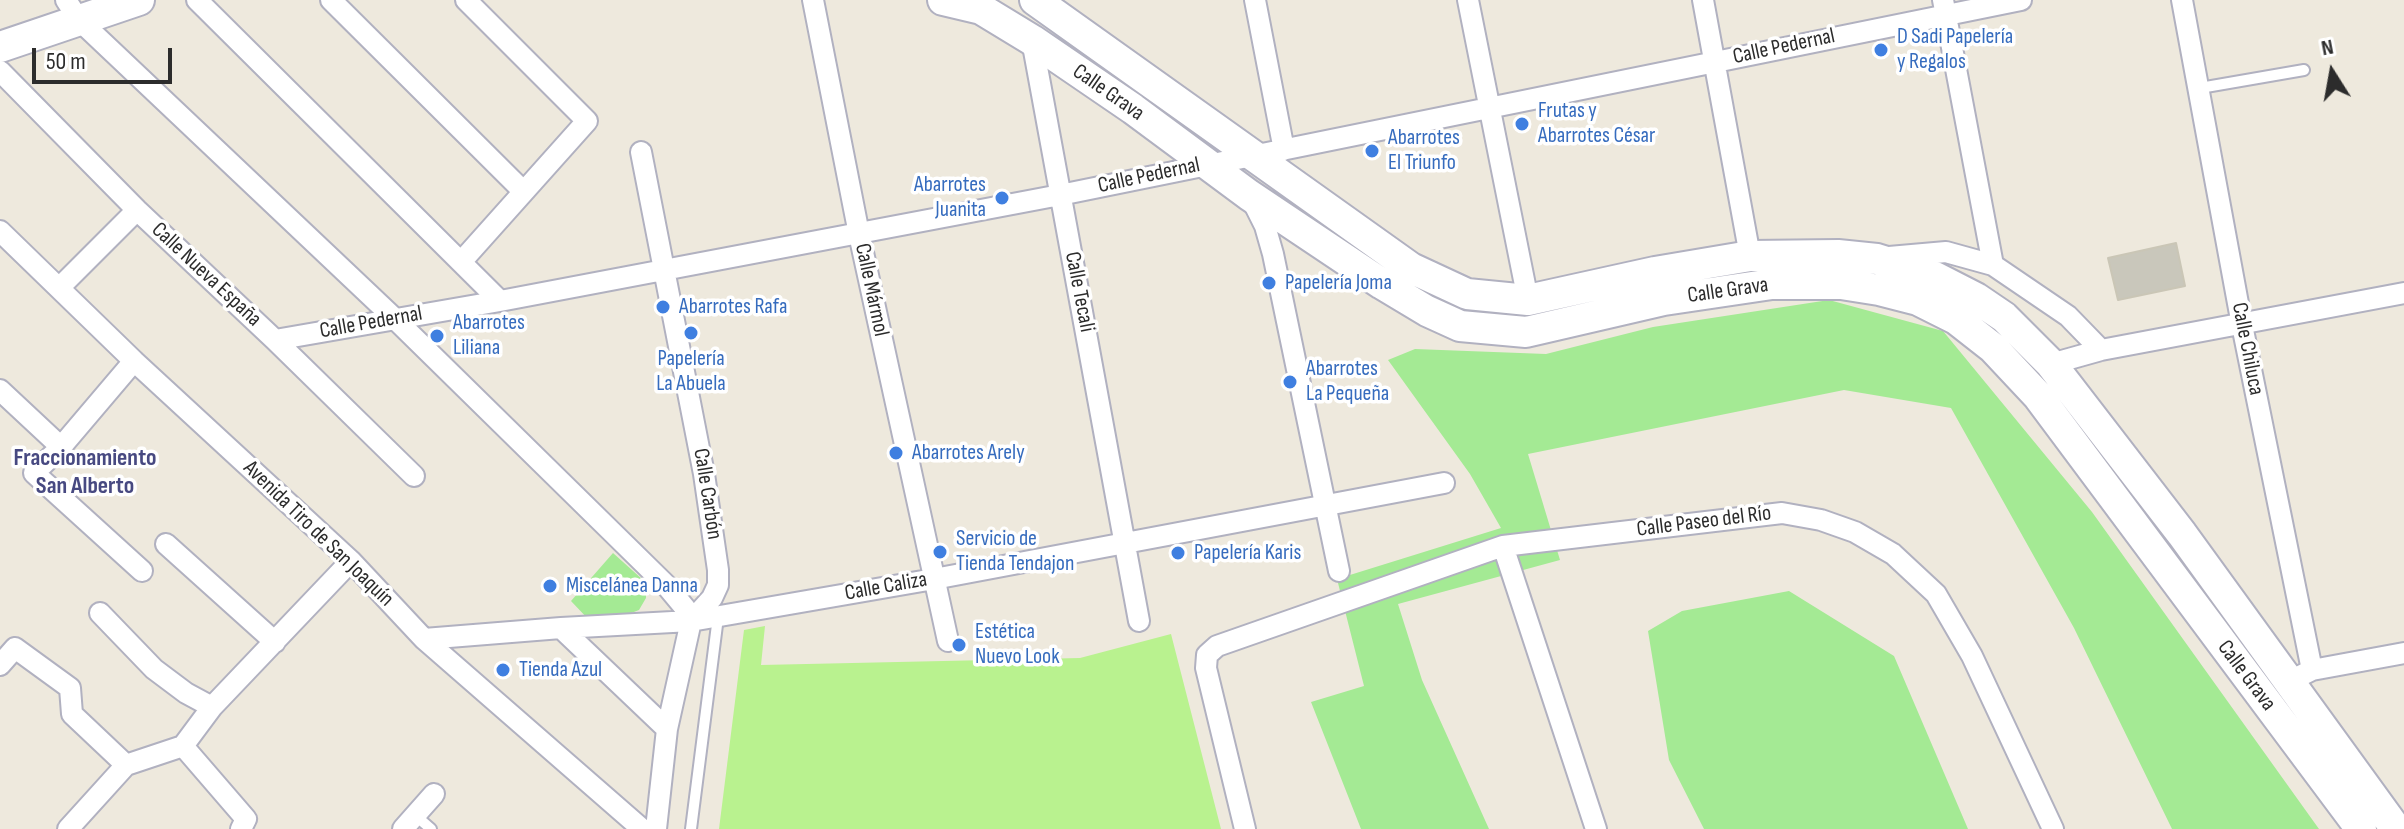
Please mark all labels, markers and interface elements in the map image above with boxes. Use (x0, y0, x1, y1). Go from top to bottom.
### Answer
street label: Calle Pedernal (1731, 23, 1837, 71)
place label: D Sadi Papelería y Regalos (1897, 24, 2013, 76)
scale bar (36, 32, 176, 82)
north arrow (2292, 32, 2372, 112)
text: N (2319, 34, 2336, 62)
marker: D Sadi Papelería y Regalos (1872, 41, 1890, 59)
text: 50 m (46, 47, 86, 76)
street label: Calle Grava (1067, 59, 1149, 127)
place label: Frutas y Abarrotes César (1538, 98, 1655, 150)
marker: Frutas y Abarrotes César (1513, 115, 1531, 133)
place label: Abarrotes El Triunfo (1388, 125, 1460, 176)
marker: Abarrotes El Triunfo (1363, 142, 1381, 160)
street label: Calle Pedernal (1096, 152, 1202, 200)
place label: Abarrotes Juanita (914, 172, 986, 224)
marker: Abarrotes Juanita (993, 189, 1011, 207)
street label: Calle Nueva España (145, 217, 267, 333)
street label: Calle Mármol (848, 241, 894, 339)
street label: Calle Tecali (1058, 250, 1100, 334)
place label: Papelería Joma (1285, 270, 1392, 296)
street label: Calle Grava (1686, 272, 1770, 310)
marker: Papelería Joma (1260, 274, 1278, 292)
place label: Abarrotes Rafa (679, 294, 787, 320)
marker: Abarrotes Rafa (654, 298, 672, 316)
street label: Calle Chiluca (2225, 300, 2269, 398)
street label: Calle Pedernal (318, 301, 424, 345)
place label: Abarrotes Liliana (453, 310, 525, 362)
marker: Papelería La Abuela (682, 324, 700, 342)
marker: Abarrotes Liliana (428, 327, 446, 345)
place label: Papelería La Abuela (656, 346, 726, 398)
place label: Abarrotes La Pequeña (1306, 356, 1389, 408)
marker: Abarrotes La Pequeña (1281, 373, 1299, 391)
place label: Abarrotes Arely (912, 440, 1025, 466)
marker: Abarrotes Arely (887, 444, 905, 462)
district label: Fraccionamiento San Alberto (14, 445, 156, 501)
street label: Calle Carbón (687, 446, 727, 542)
street label: Avenida Tiro de San Joaquín (237, 455, 399, 613)
street label: Calle Paseo del Río (1635, 501, 1773, 543)
place label: Servicio de Tienda Tendajon (956, 526, 1074, 578)
place label: Papelería Karis (1194, 540, 1301, 566)
marker: Servicio de Tienda Tendajon (931, 543, 949, 561)
marker: Papelería Karis (1169, 544, 1187, 562)
street label: Calle Caliza (843, 567, 929, 607)
place label: Miscelánea Danna (566, 573, 698, 599)
marker: Miscelánea Danna (541, 577, 559, 595)
place label: Estética Nuevo Look (975, 619, 1060, 670)
marker: Estética Nuevo Look (950, 636, 968, 654)
street label: Calle Grava (2211, 636, 2281, 716)
place label: Tienda Azul (519, 657, 602, 683)
marker: Tienda Azul (494, 661, 512, 679)

